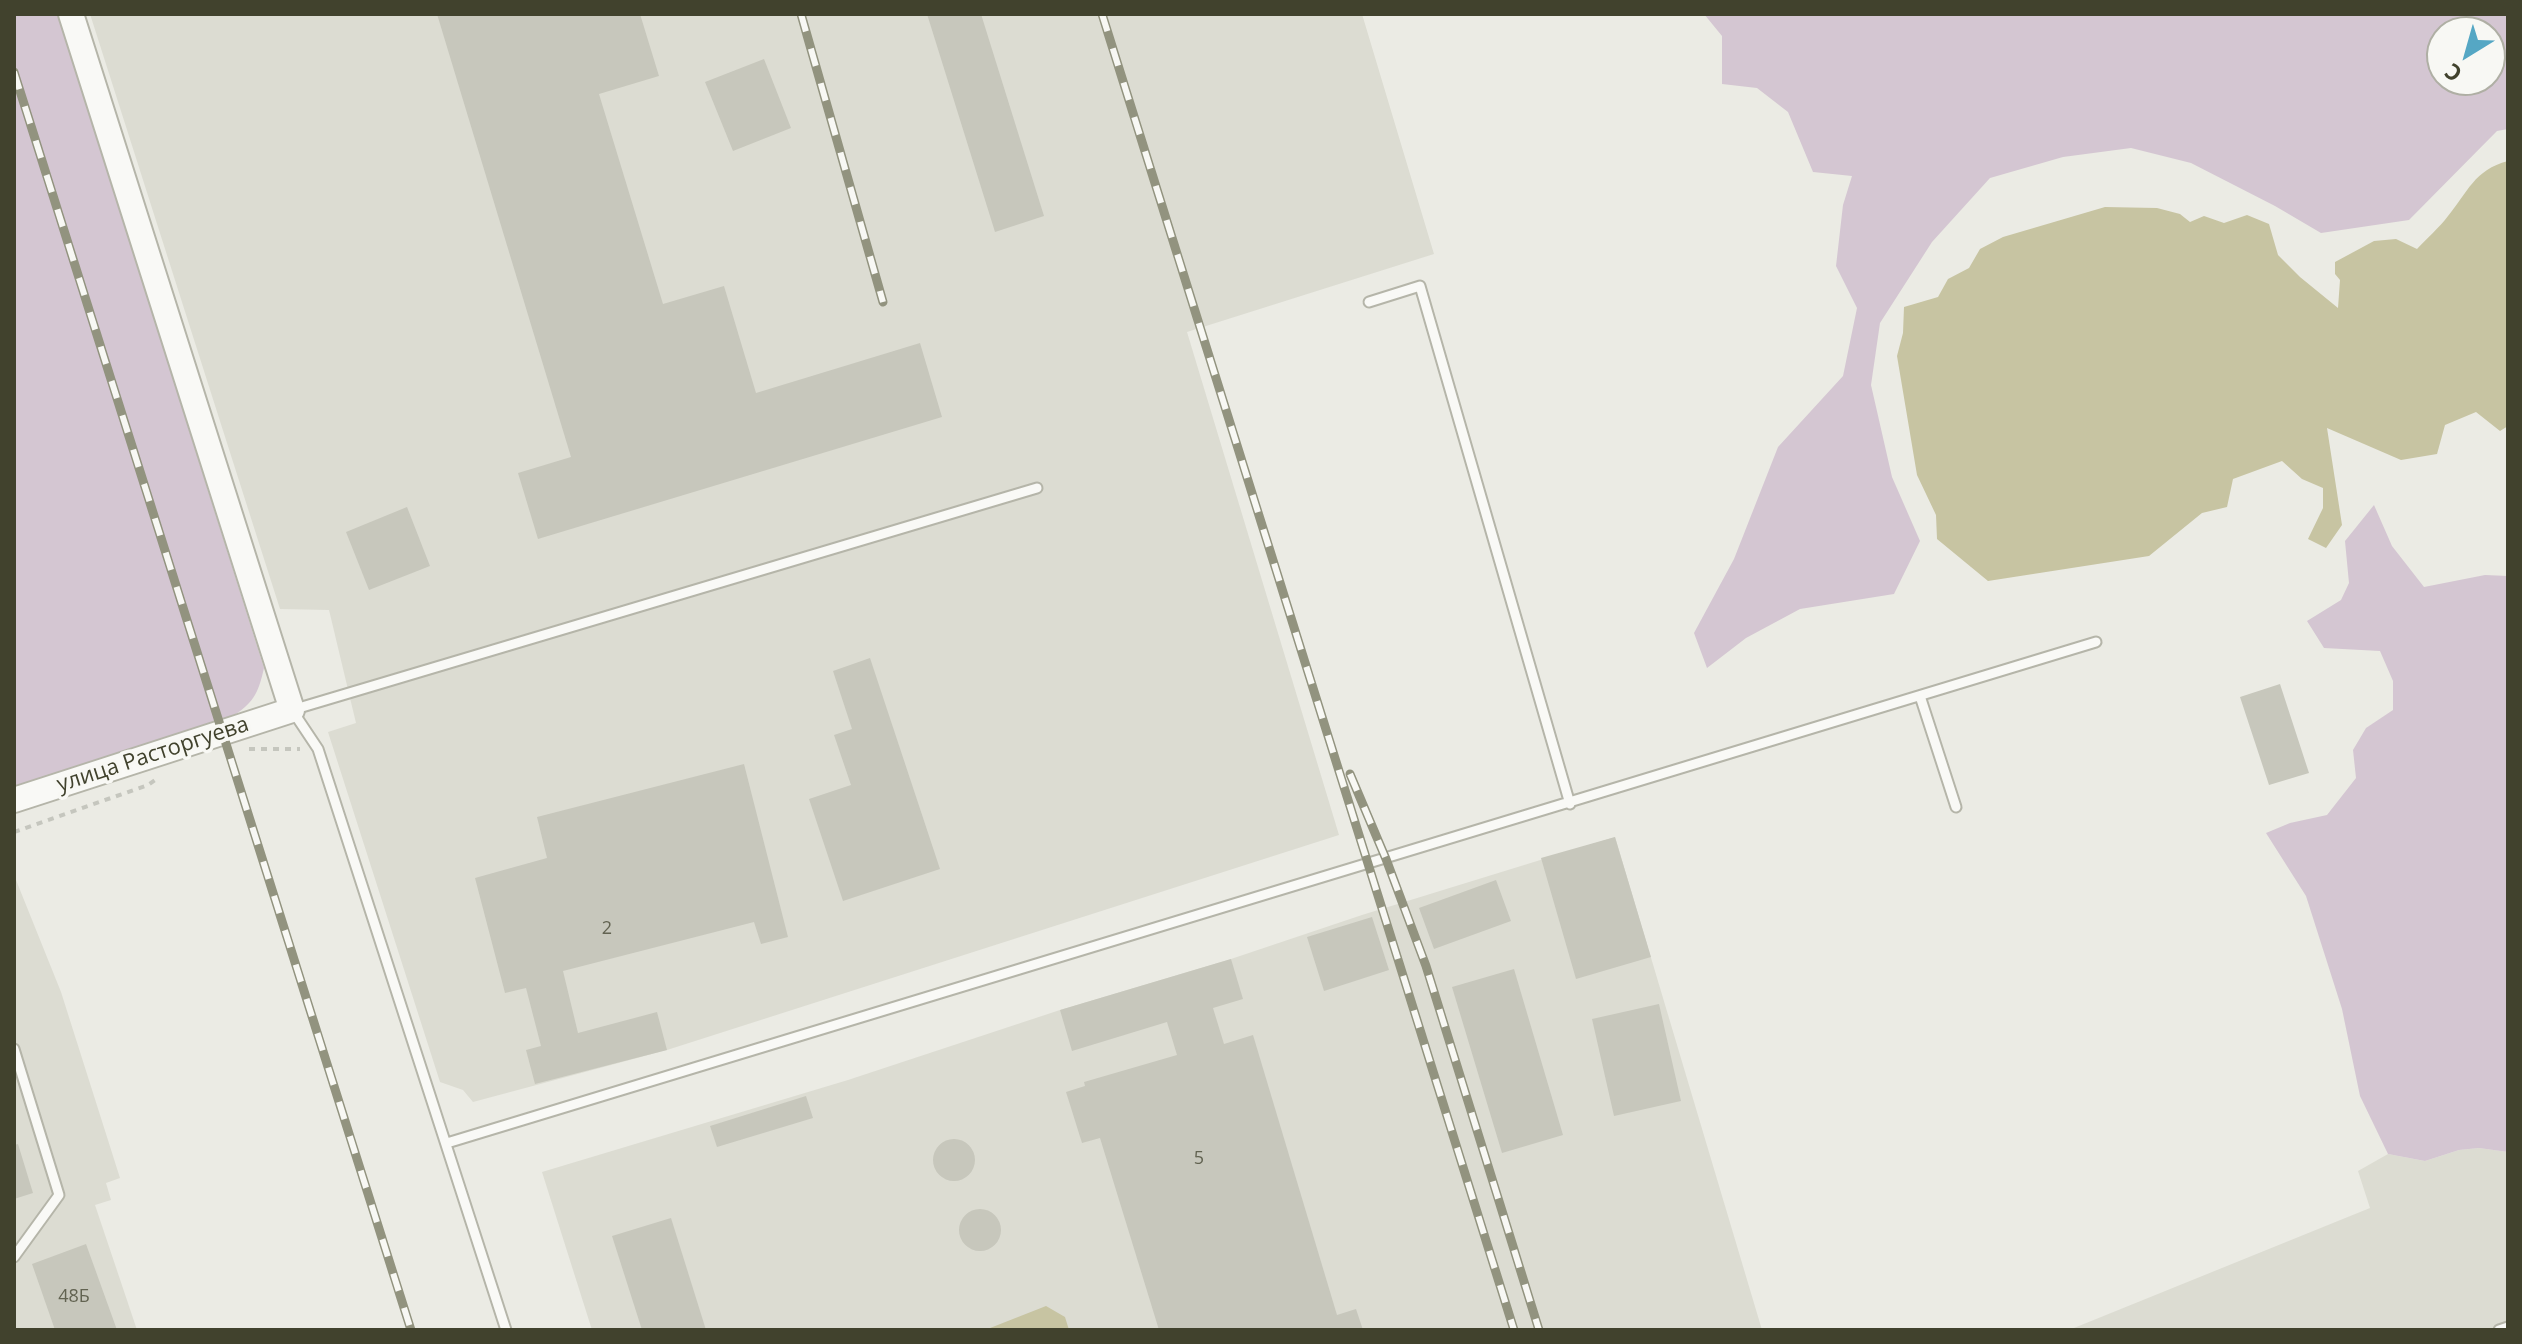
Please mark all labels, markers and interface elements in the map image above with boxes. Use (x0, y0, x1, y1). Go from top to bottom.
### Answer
north arrow (2426, 16, 2506, 96)
text: С (2438, 57, 2467, 90)
street label: улица Расторгуева (54, 712, 252, 798)
house number: 2 (602, 918, 612, 940)
house number: 5 (1194, 1148, 1204, 1170)
house number: 48Б (58, 1286, 90, 1308)

